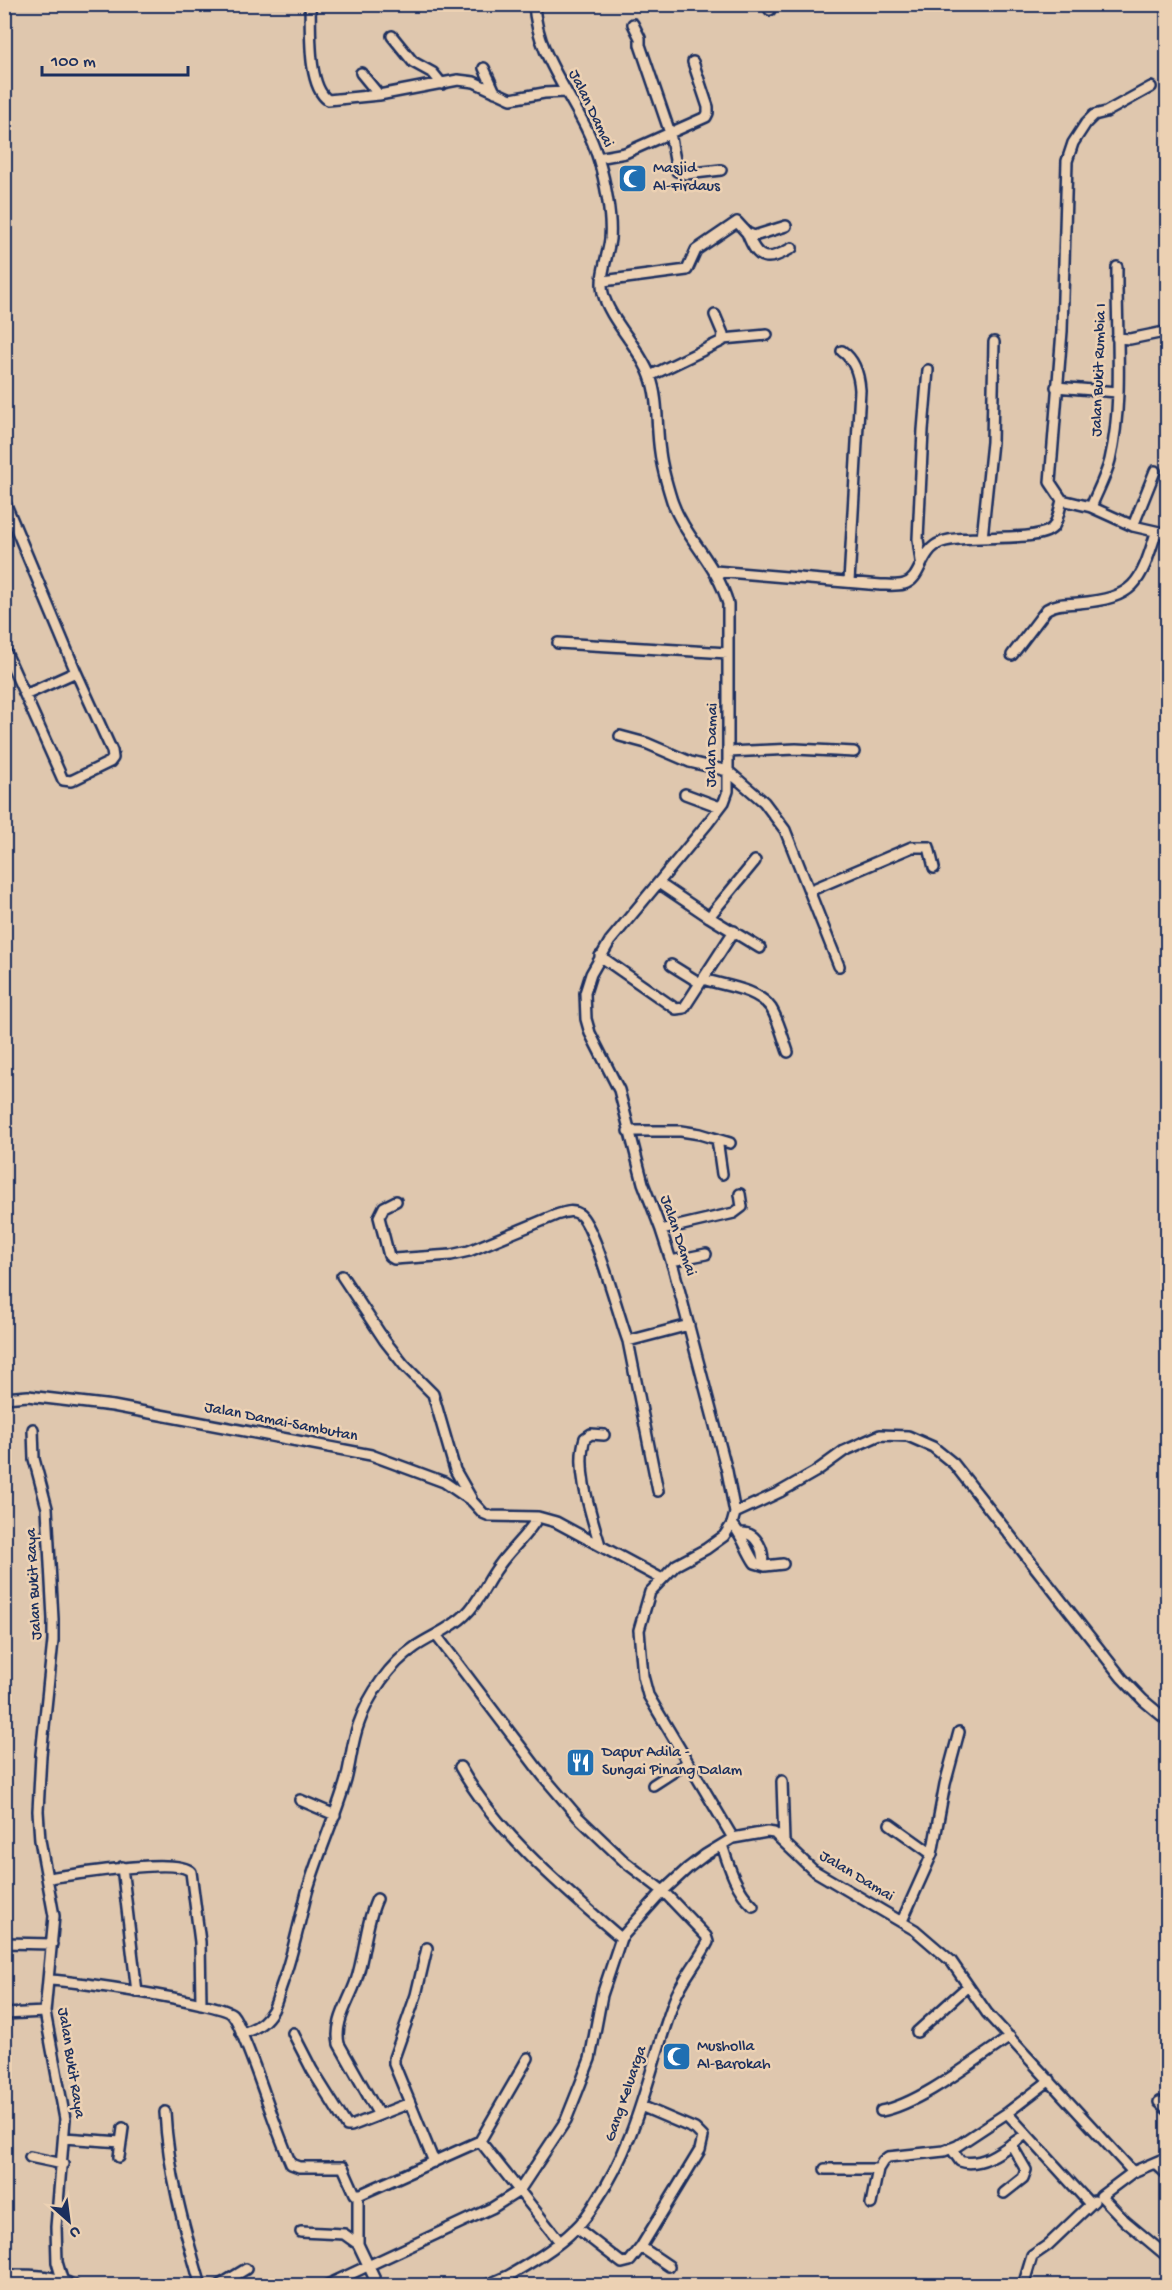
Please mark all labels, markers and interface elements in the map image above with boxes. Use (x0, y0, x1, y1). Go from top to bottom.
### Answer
scale bar (42, 39, 188, 77)
text: 100 m (50, 52, 96, 73)
street label: Jalan Damai (563, 67, 617, 151)
place label: Masjid Al-Firdaus (653, 160, 721, 197)
mosque icon: Masjid Al-Firdaus (616, 162, 648, 194)
street label: Jalan Bukit Rumbia I (1088, 303, 1112, 437)
street label: Jalan Damai (703, 703, 723, 787)
street label: Jalan Damai (654, 1193, 700, 1279)
street label: Jalan Damai-Sambutan (203, 1399, 360, 1447)
street label: Jalan Bukit Raya (23, 1527, 47, 1640)
place label: Dapur Adila - Sungai Pinang Dalam (601, 1744, 743, 1781)
restaurant icon: Dapur Adila - Sungai Pinang Dalam (565, 1746, 597, 1778)
street label: Jalan Damai (815, 1847, 897, 1907)
street label: Jalan Bukit Raya (52, 2006, 88, 2121)
place label: Musholla Al-Barokah (697, 2038, 771, 2075)
mosque icon: Musholla Al-Barokah (660, 2040, 692, 2072)
street label: Gang Keluarga (602, 2043, 653, 2144)
north arrow (39, 2191, 99, 2251)
text: U (65, 2221, 83, 2242)

